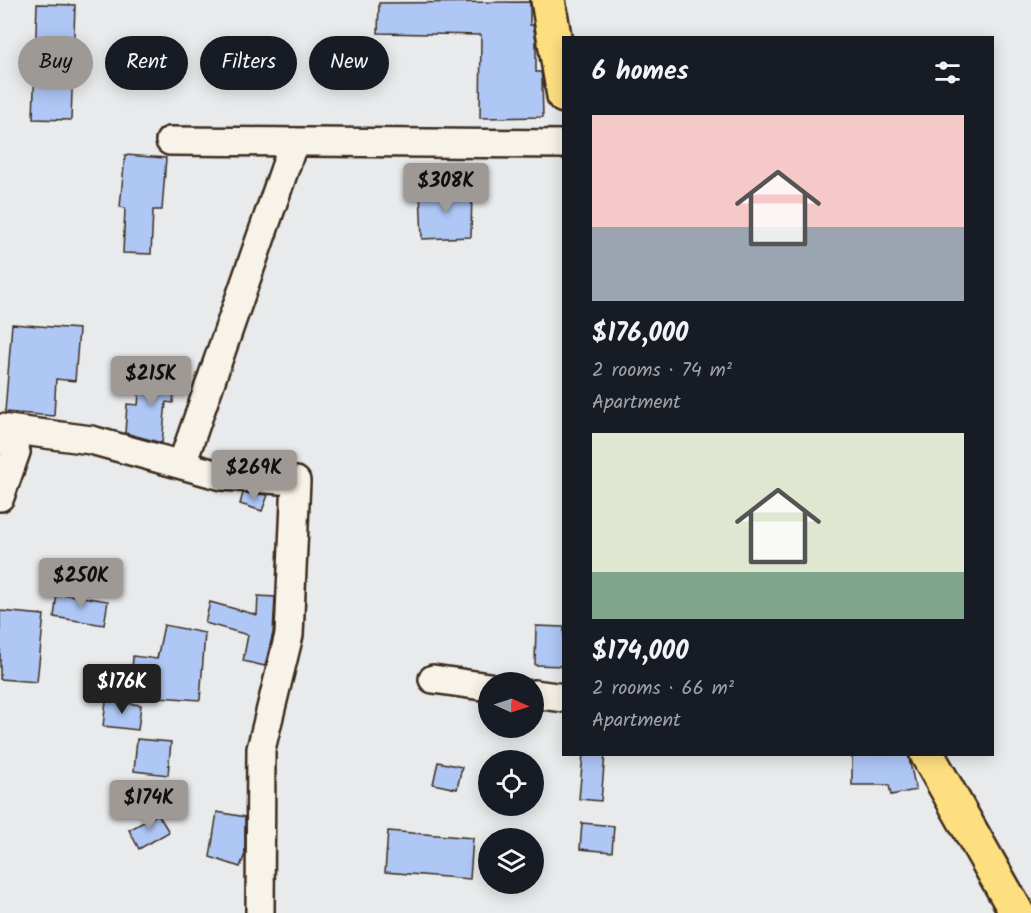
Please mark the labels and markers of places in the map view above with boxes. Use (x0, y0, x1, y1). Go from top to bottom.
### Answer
pin: $308K (404, 163, 488, 214)
pin: $215K (109, 356, 193, 407)
pin: $269K (212, 450, 296, 501)
pin: $250K (39, 558, 123, 609)
pin: $176K (80, 664, 164, 715)
pin: $174K (107, 780, 191, 831)

